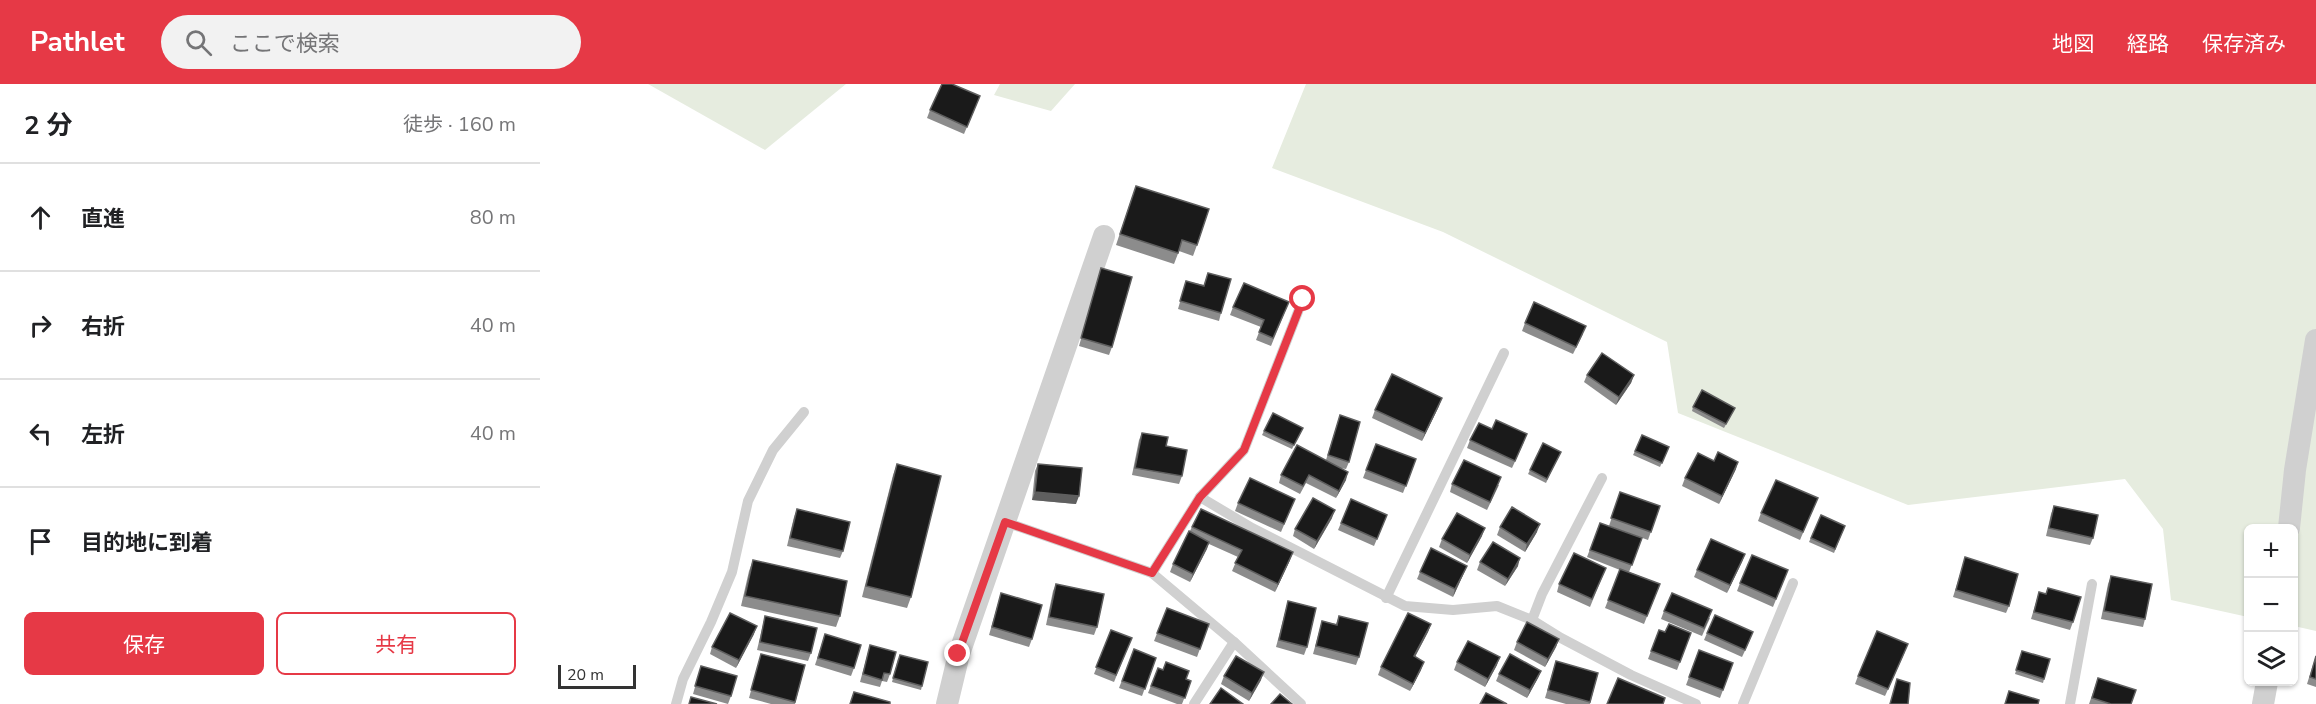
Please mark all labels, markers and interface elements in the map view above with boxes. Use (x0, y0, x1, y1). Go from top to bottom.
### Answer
search box (161, 15, 581, 69)
text: Pathlet (30, 23, 125, 61)
icon: search (182, 26, 215, 59)
text: ここで検索 (230, 29, 340, 59)
text: 地図 (2052, 30, 2094, 58)
text: 経路 (2127, 30, 2169, 58)
text: 保存済み (2202, 30, 2286, 58)
text: 2 分 (24, 108, 73, 143)
text: 徒歩 · 160 m (403, 111, 516, 138)
icon: ahead (24, 201, 57, 234)
text: 直進 (81, 204, 125, 234)
text: 80 m (470, 204, 516, 231)
route start (1289, 285, 1315, 311)
icon: right (24, 309, 57, 342)
text: 右折 (81, 312, 125, 342)
text: 40 m (470, 312, 516, 339)
icon: left (24, 417, 57, 450)
text: 左折 (81, 420, 125, 450)
text: 40 m (470, 420, 516, 447)
map controls (2244, 524, 2298, 686)
button: + (2244, 524, 2298, 578)
icon: arrive (24, 525, 57, 558)
text: 目的地に到着 (81, 528, 213, 558)
button: − (2244, 578, 2298, 632)
button: 保存 (24, 612, 264, 675)
button: 共有 (276, 612, 516, 675)
button: layers (2244, 632, 2298, 686)
route end (944, 640, 970, 666)
scale bar (558, 662, 636, 690)
text: 20 m (567, 664, 604, 686)

